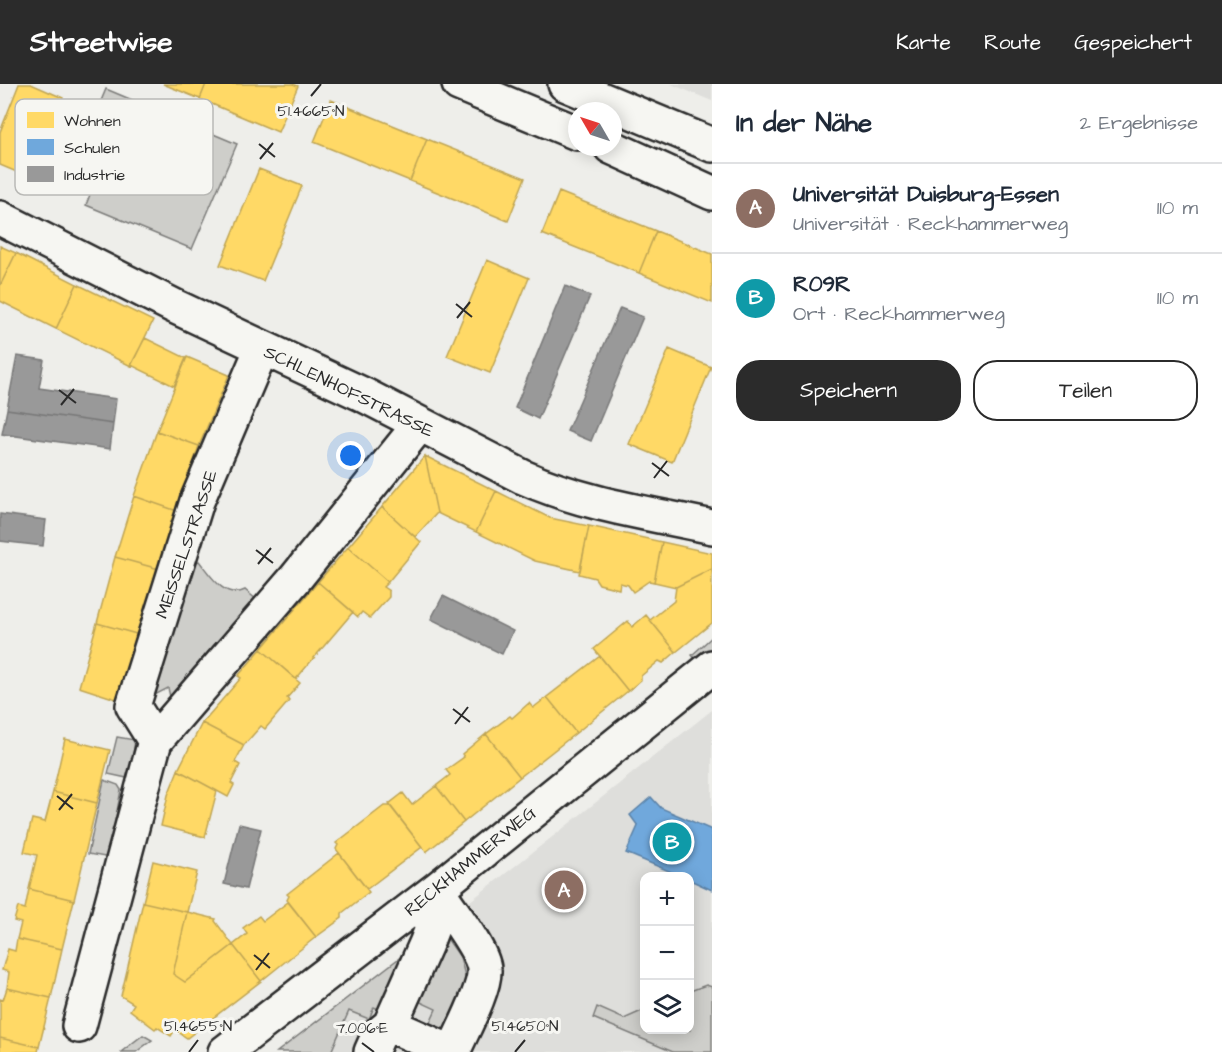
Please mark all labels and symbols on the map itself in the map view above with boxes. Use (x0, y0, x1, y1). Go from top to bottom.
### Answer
legend (15, 99, 213, 195)
text: 51.4665°N (278, 101, 345, 122)
north arrow (568, 102, 622, 156)
text: Wohnen (64, 110, 121, 132)
text: Schulen (64, 137, 120, 159)
text: Industrie (64, 164, 126, 186)
street label: SCHLENHOFSTRASSE (260, 339, 438, 444)
your location (336, 441, 365, 470)
street label: MEISSELSTRASSE (149, 466, 224, 622)
street label: RECKHAMMERWEG (399, 800, 542, 922)
pin: B (652, 820, 692, 864)
pin: A (544, 868, 584, 912)
text: 51.4655°N (164, 1016, 232, 1037)
text: 51.4650°N (491, 1016, 559, 1037)
text: 7.006°E (336, 1018, 388, 1039)

